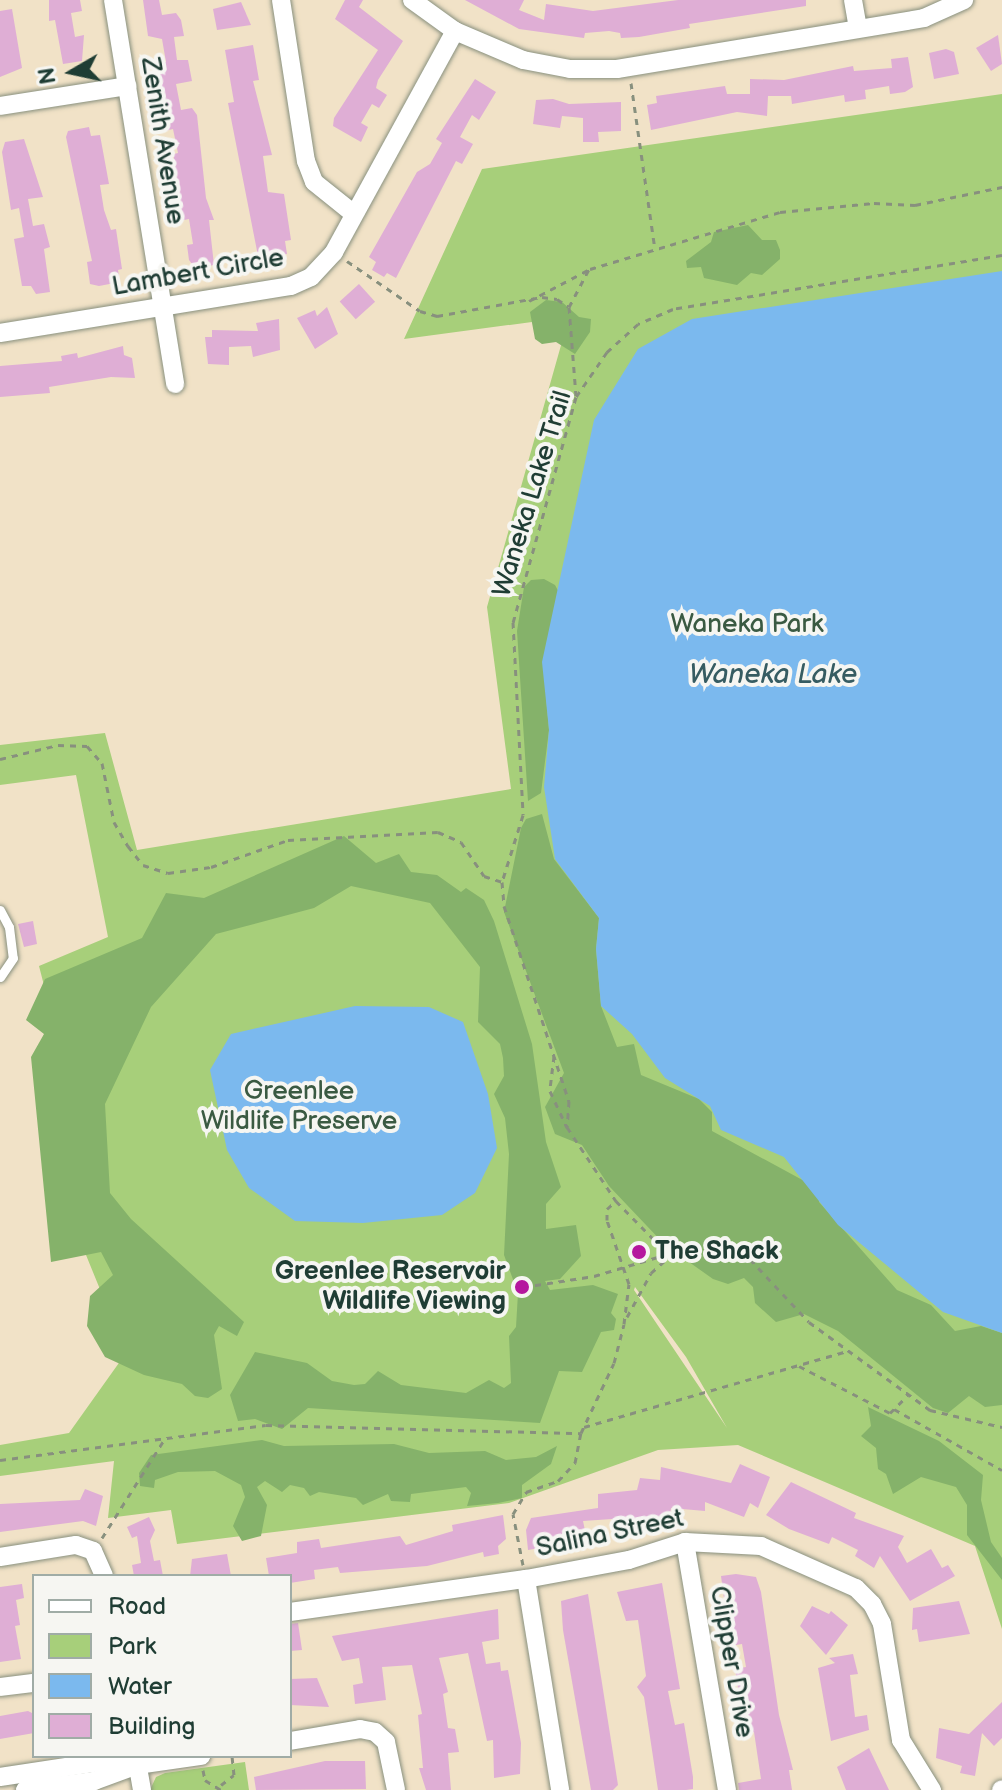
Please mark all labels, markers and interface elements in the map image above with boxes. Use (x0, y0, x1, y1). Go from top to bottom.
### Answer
north arrow (32, 32, 112, 112)
street label: Zenith Avenue (133, 55, 191, 227)
text: N (33, 66, 62, 86)
street label: Lambert Circle (110, 243, 286, 303)
street label: Waneka Lake Trail (487, 387, 579, 601)
park label: Waneka Park (670, 609, 824, 641)
water label: Waneka Lake (689, 658, 857, 692)
park label: Greenlee Wildlife Preserve (201, 1076, 397, 1138)
place label: The Shack (655, 1236, 779, 1268)
marker: The Shack (630, 1243, 648, 1261)
place label: Greenlee Reservoir Wildlife Viewing (275, 1256, 506, 1318)
marker: Greenlee Reservoir Wildlife Viewing (513, 1278, 531, 1296)
street label: Salina Street (533, 1503, 687, 1565)
legend (32, 1574, 292, 1758)
street label: Clipper Drive (702, 1584, 760, 1740)
text: Road (108, 1592, 166, 1621)
text: Park (108, 1632, 156, 1661)
text: Water (108, 1672, 172, 1701)
text: Building (108, 1712, 195, 1741)

